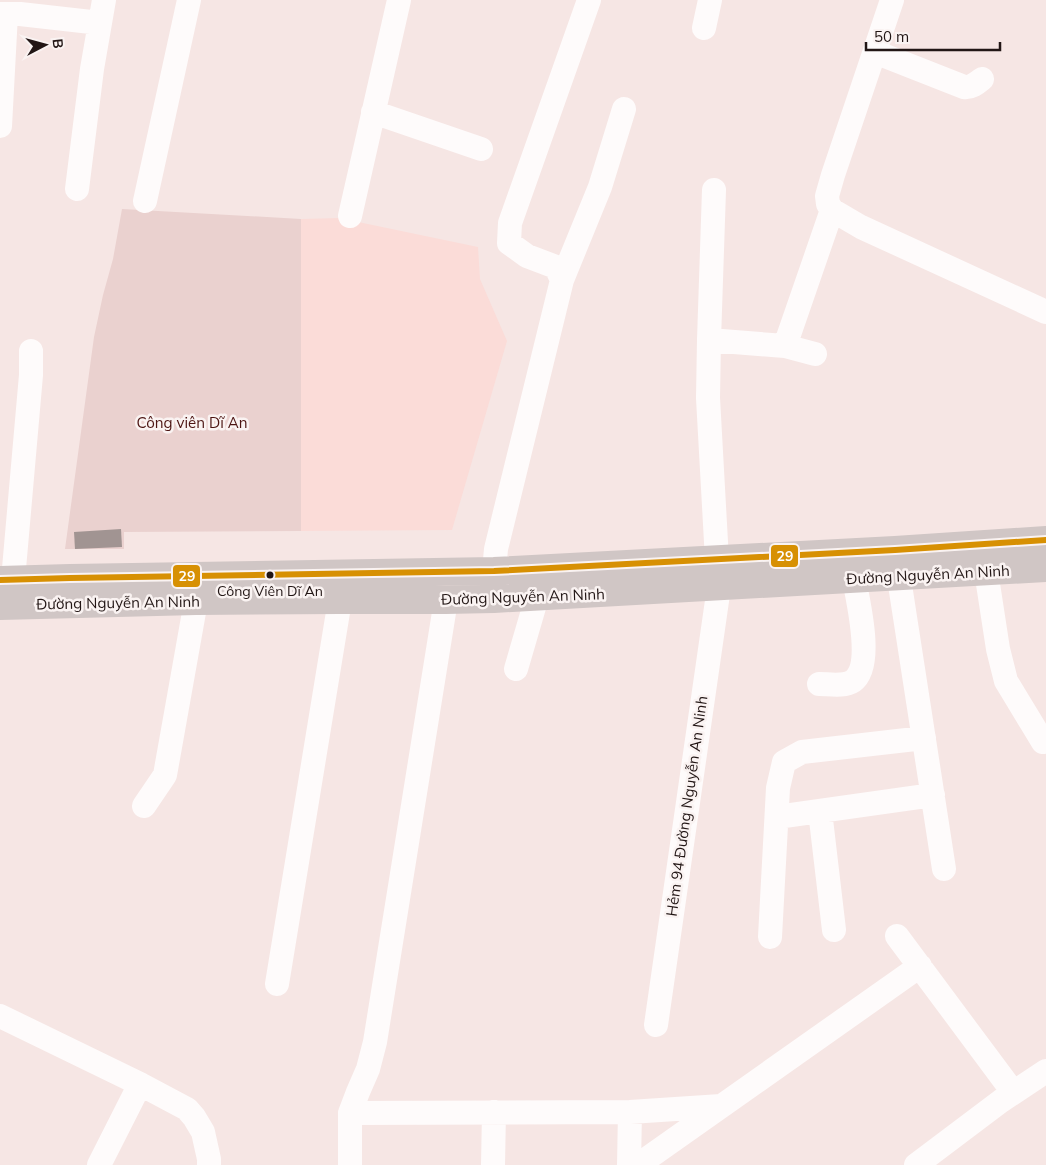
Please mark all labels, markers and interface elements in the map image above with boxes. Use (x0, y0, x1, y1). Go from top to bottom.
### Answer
north arrow (20, 20, 70, 70)
scale bar (866, 20, 1000, 52)
text: 50 m (874, 27, 909, 46)
text: B (48, 38, 67, 50)
park label: Công viên Dĩ An (137, 413, 247, 432)
line badge: 29 (770, 544, 799, 568)
text: 29 (777, 547, 793, 565)
street label: Đường Nguyễn An Ninh (846, 561, 1010, 588)
line badge: 29 (172, 564, 201, 588)
text: 29 (179, 567, 195, 585)
marker: Công Viên Dĩ An (265, 570, 275, 580)
place label: Công Viên Dĩ An (217, 582, 323, 600)
street label: Đường Nguyễn An Ninh (441, 584, 605, 609)
street label: Đường Nguyễn An Ninh (36, 592, 200, 613)
street label: Hẻm 94 Đường Nguyễn An Ninh (662, 694, 711, 917)

